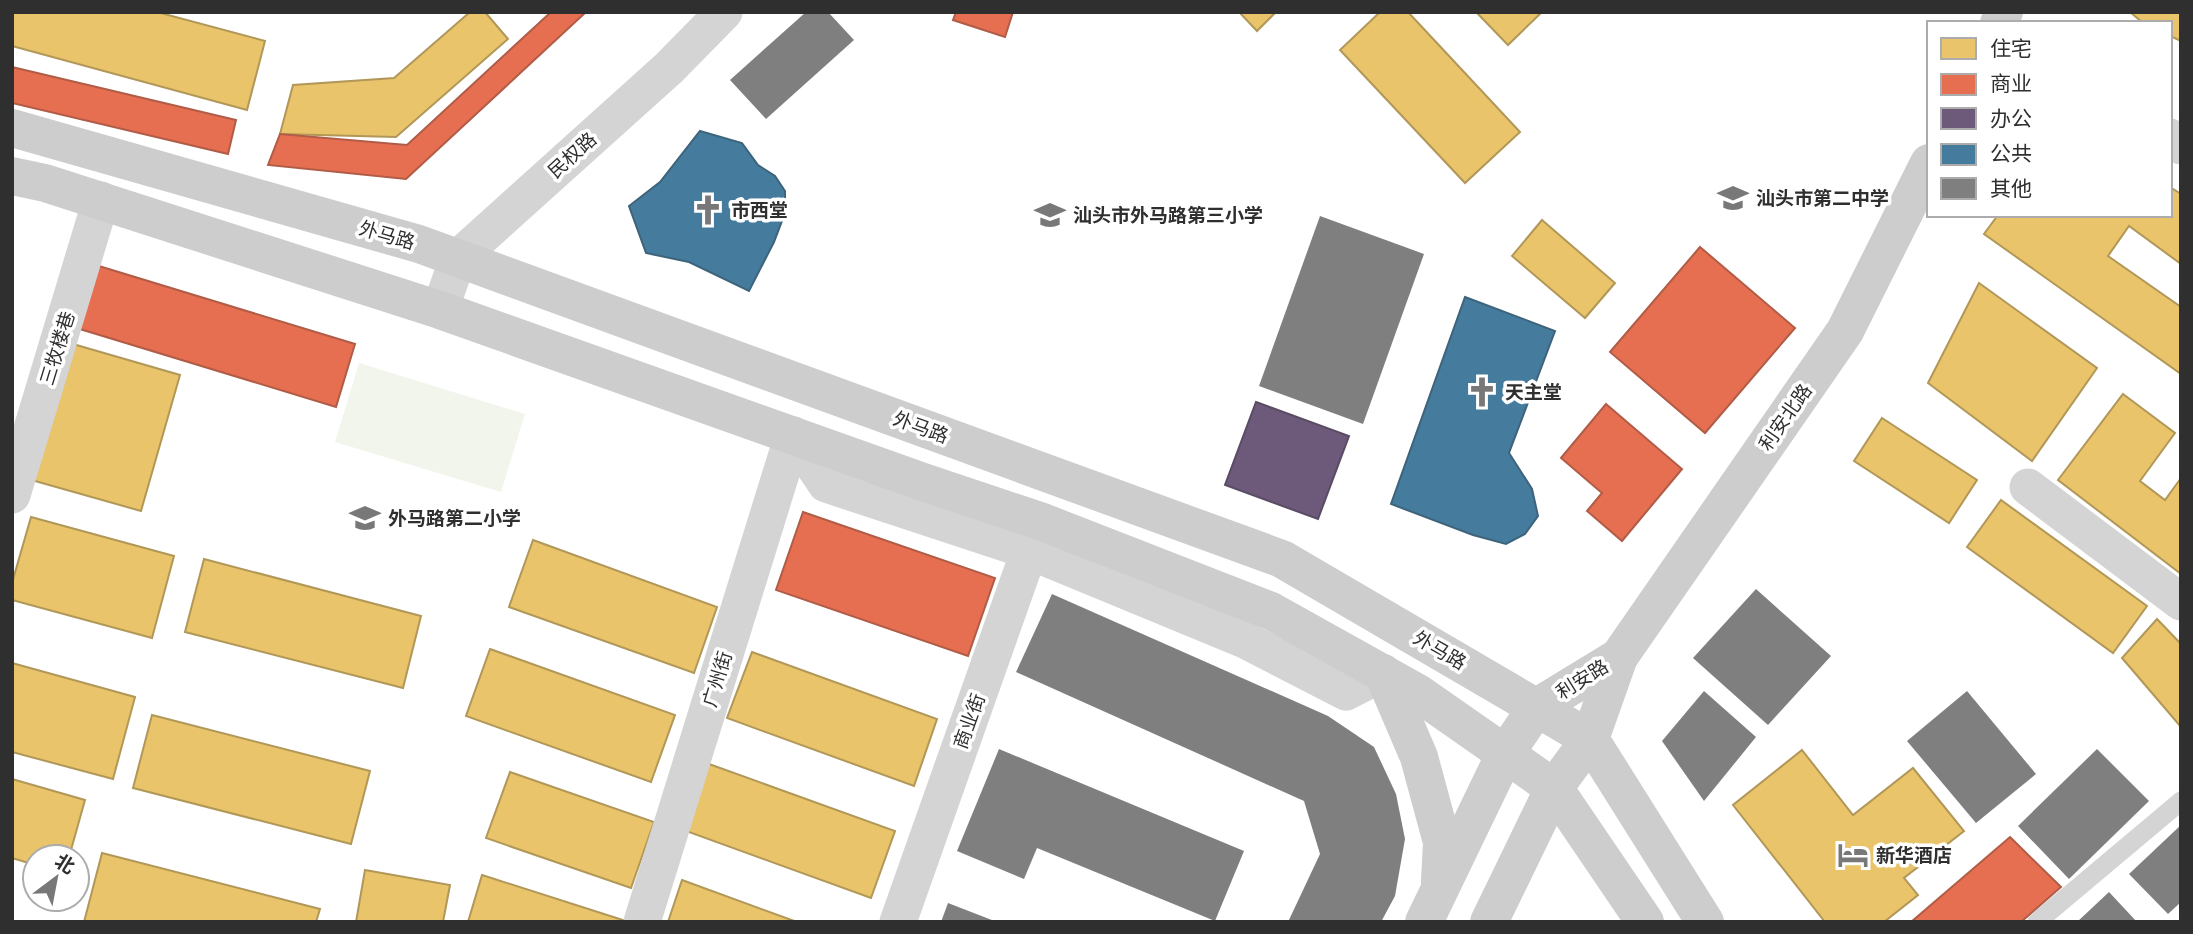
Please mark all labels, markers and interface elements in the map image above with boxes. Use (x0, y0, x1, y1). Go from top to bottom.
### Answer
legend (1927, 21, 2172, 217)
text: 住宅 (1990, 38, 2032, 60)
text: 商业 (1990, 73, 2032, 95)
text: 办公 (1990, 108, 2032, 130)
street label: 民权路 (545, 129, 601, 182)
text: 公共 (1990, 143, 2032, 165)
text: 其他 (1990, 178, 2032, 200)
school or university icon: 汕头市第二中学 (1716, 181, 1750, 215)
place label: 汕头市第二中学 (1756, 188, 1889, 209)
church icon: 市西堂 (691, 193, 725, 227)
school or university icon: 汕头市外马路第三小学 (1033, 198, 1067, 232)
place label: 市西堂 (731, 200, 788, 221)
place label: 汕头市外马路第三小学 (1073, 205, 1263, 226)
street label: 外马路 (357, 218, 417, 253)
street label: 三牧楼巷 (36, 309, 79, 388)
church icon: 天主堂 (1465, 375, 1499, 409)
street label: 利安北路 (1755, 380, 1816, 454)
place label: 天主堂 (1505, 382, 1562, 403)
street label: 外马路 (890, 409, 951, 447)
school or university icon: 外马路第二小学 (348, 501, 382, 535)
place label: 外马路第二小学 (388, 508, 521, 529)
street label: 外马路 (1410, 628, 1469, 674)
street label: 广州街 (700, 649, 736, 709)
street label: 利安路 (1553, 655, 1612, 703)
street label: 商业街 (950, 691, 989, 752)
hotel icon: 新华酒店 (1836, 838, 1870, 872)
north arrow (21, 843, 91, 913)
place label: 新华酒店 (1876, 845, 1952, 866)
text: 北 (51, 851, 78, 878)

